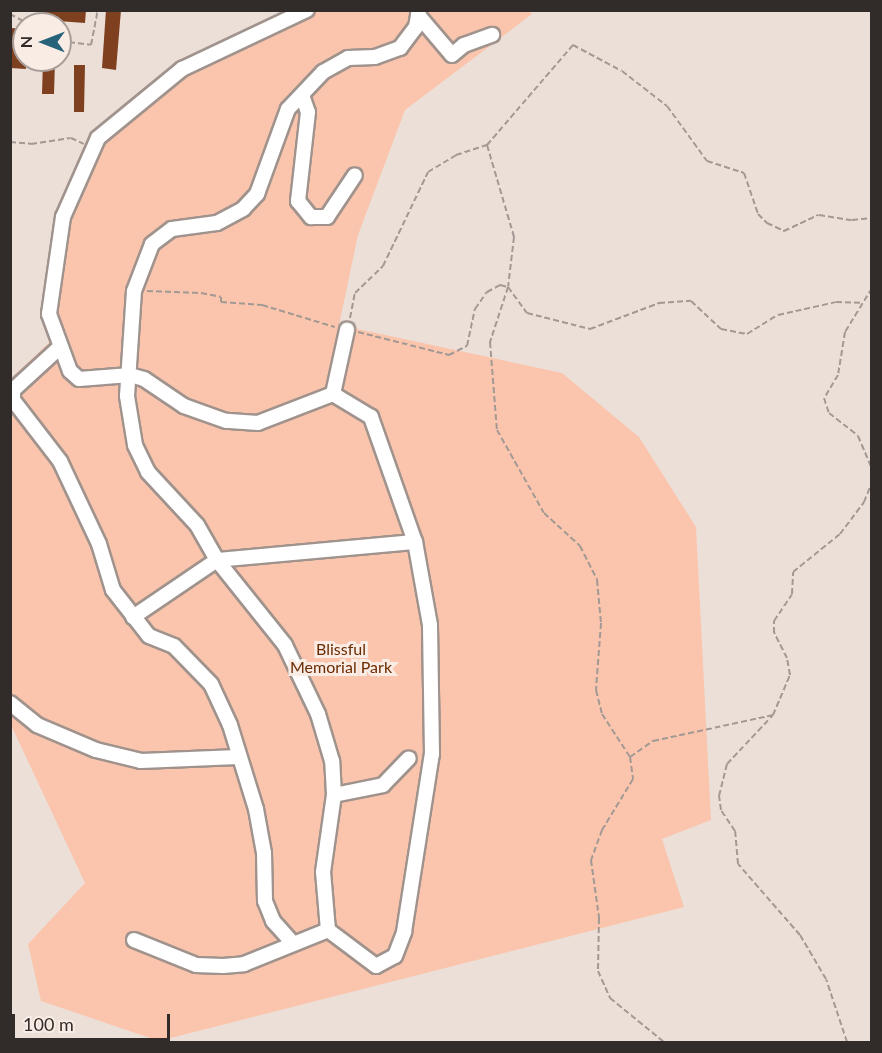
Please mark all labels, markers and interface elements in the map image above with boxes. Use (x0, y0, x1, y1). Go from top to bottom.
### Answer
north arrow (12, 12, 72, 72)
text: N (16, 36, 35, 48)
park label: Blissful Memorial Park (290, 639, 392, 677)
scale bar (15, 1002, 172, 1040)
text: 100 m (23, 1013, 74, 1035)

